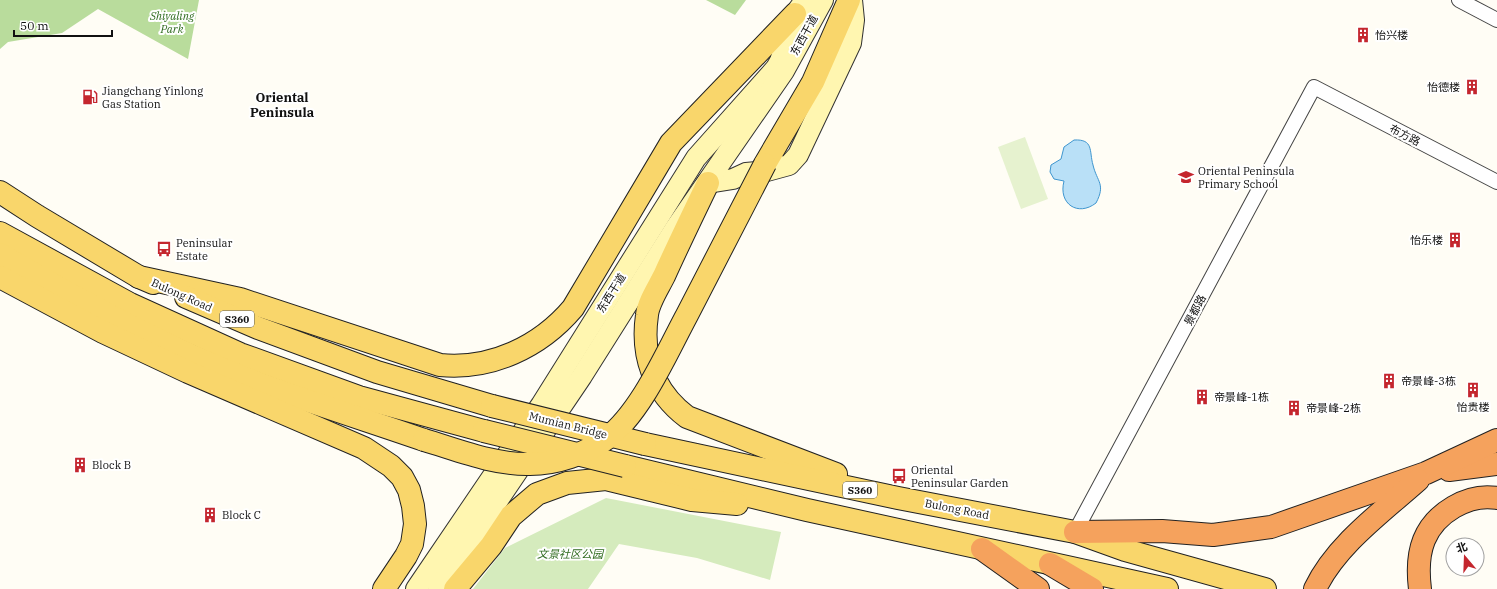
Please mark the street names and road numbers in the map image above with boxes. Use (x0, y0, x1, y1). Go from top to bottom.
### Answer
street label: 东西干道 (787, 12, 821, 58)
street label: 布方路 (1387, 121, 1423, 149)
street label: 东西干道 (593, 271, 629, 315)
street label: Bulong Road (149, 275, 215, 315)
street label: 景都路 (1181, 292, 1209, 328)
road number: S360 (220, 311, 254, 327)
street label: Mumian Bridge (527, 409, 609, 442)
road number: S360 (843, 482, 877, 498)
street label: Bulong Road (924, 496, 991, 522)

